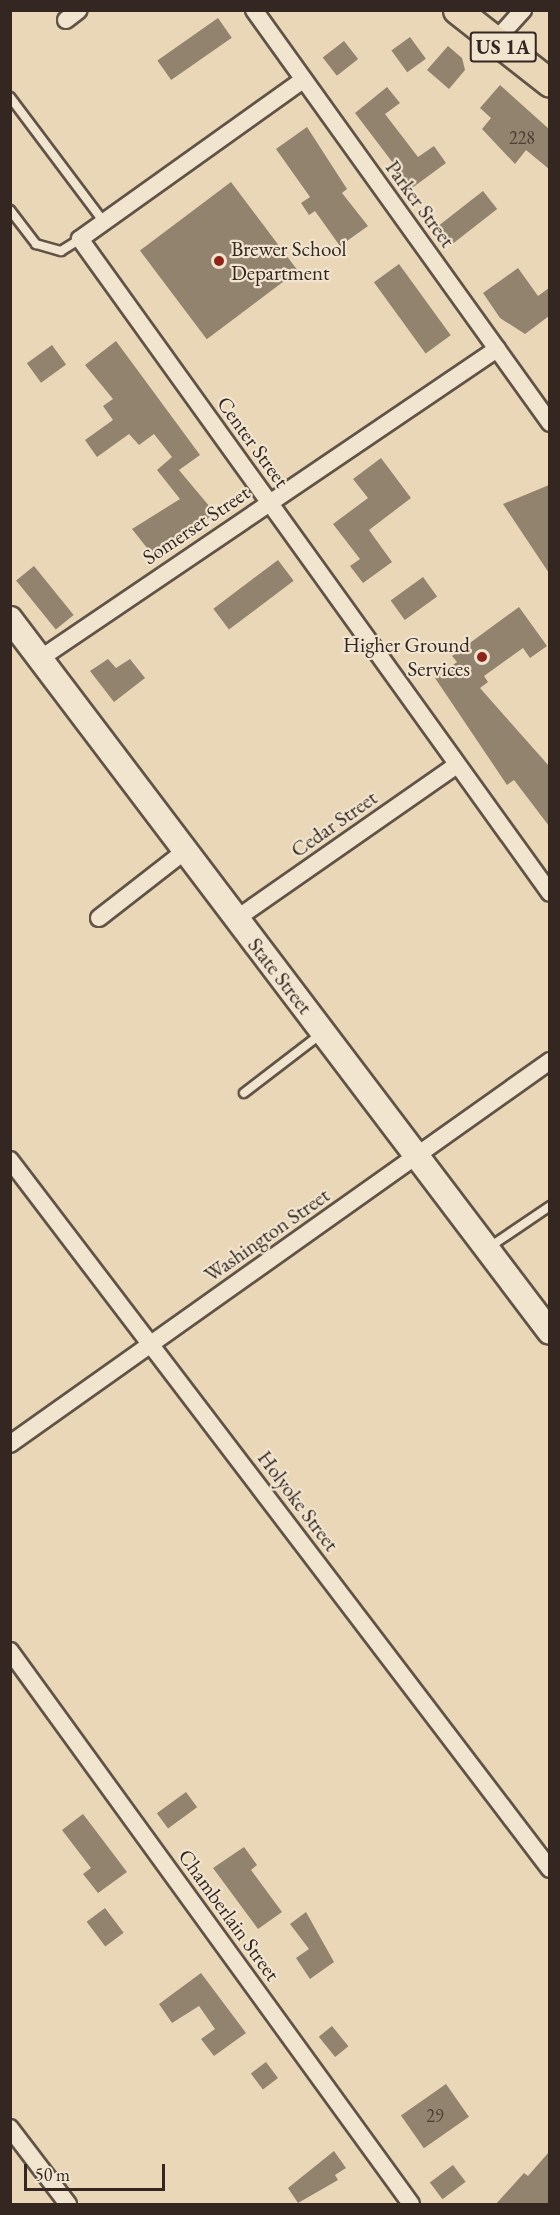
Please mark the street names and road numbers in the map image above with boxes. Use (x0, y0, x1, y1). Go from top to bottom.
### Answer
road number: US 1A (468, 30, 538, 64)
street label: Parker Street (380, 156, 460, 252)
street label: Center Street (212, 392, 294, 492)
street label: Somerset Street (138, 480, 254, 570)
street label: Cedar Street (286, 785, 382, 863)
street label: State Street (242, 933, 318, 1019)
street label: Washington Street (200, 1183, 334, 1287)
street label: Holyoke Street (252, 1446, 344, 1556)
street label: Chamberlain Street (173, 1844, 285, 1986)

